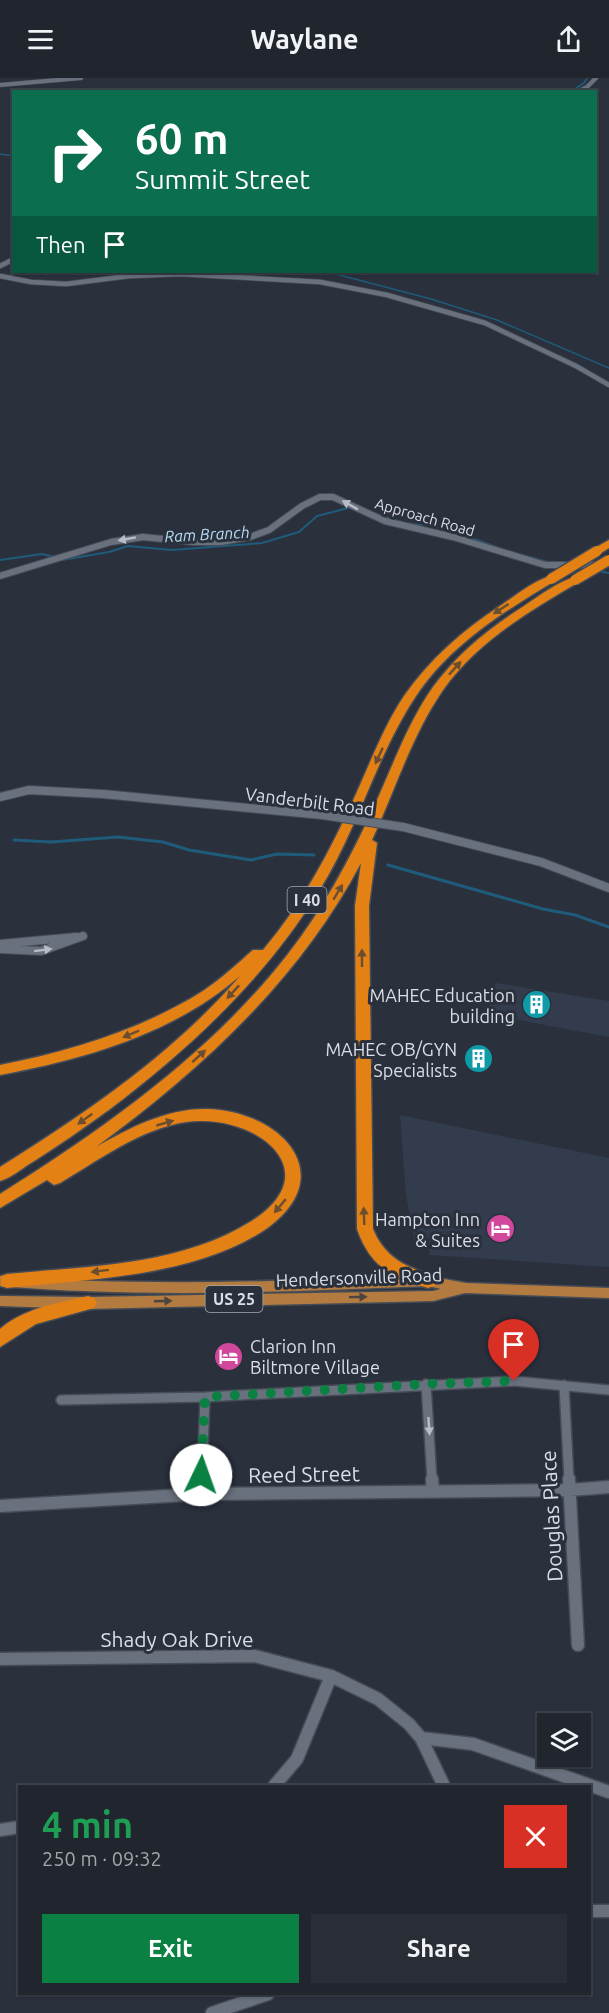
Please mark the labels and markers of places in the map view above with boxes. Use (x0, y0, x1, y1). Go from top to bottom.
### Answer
place label: MAHEC Education building (370, 985, 515, 1026)
building icon: MAHEC Education building (520, 989, 552, 1021)
place label: MAHEC OB/GYN Specialists (325, 1039, 457, 1080)
building icon: MAHEC OB/GYN Specialists (462, 1043, 494, 1075)
place label: Hampton Inn & Suites (375, 1209, 480, 1250)
hotel icon: Hampton Inn & Suites (485, 1213, 517, 1245)
pin (488, 1319, 539, 1381)
place label: Clarion Inn Biltmore Village (250, 1336, 380, 1377)
hotel icon: Clarion Inn Biltmore Village (213, 1340, 245, 1372)

